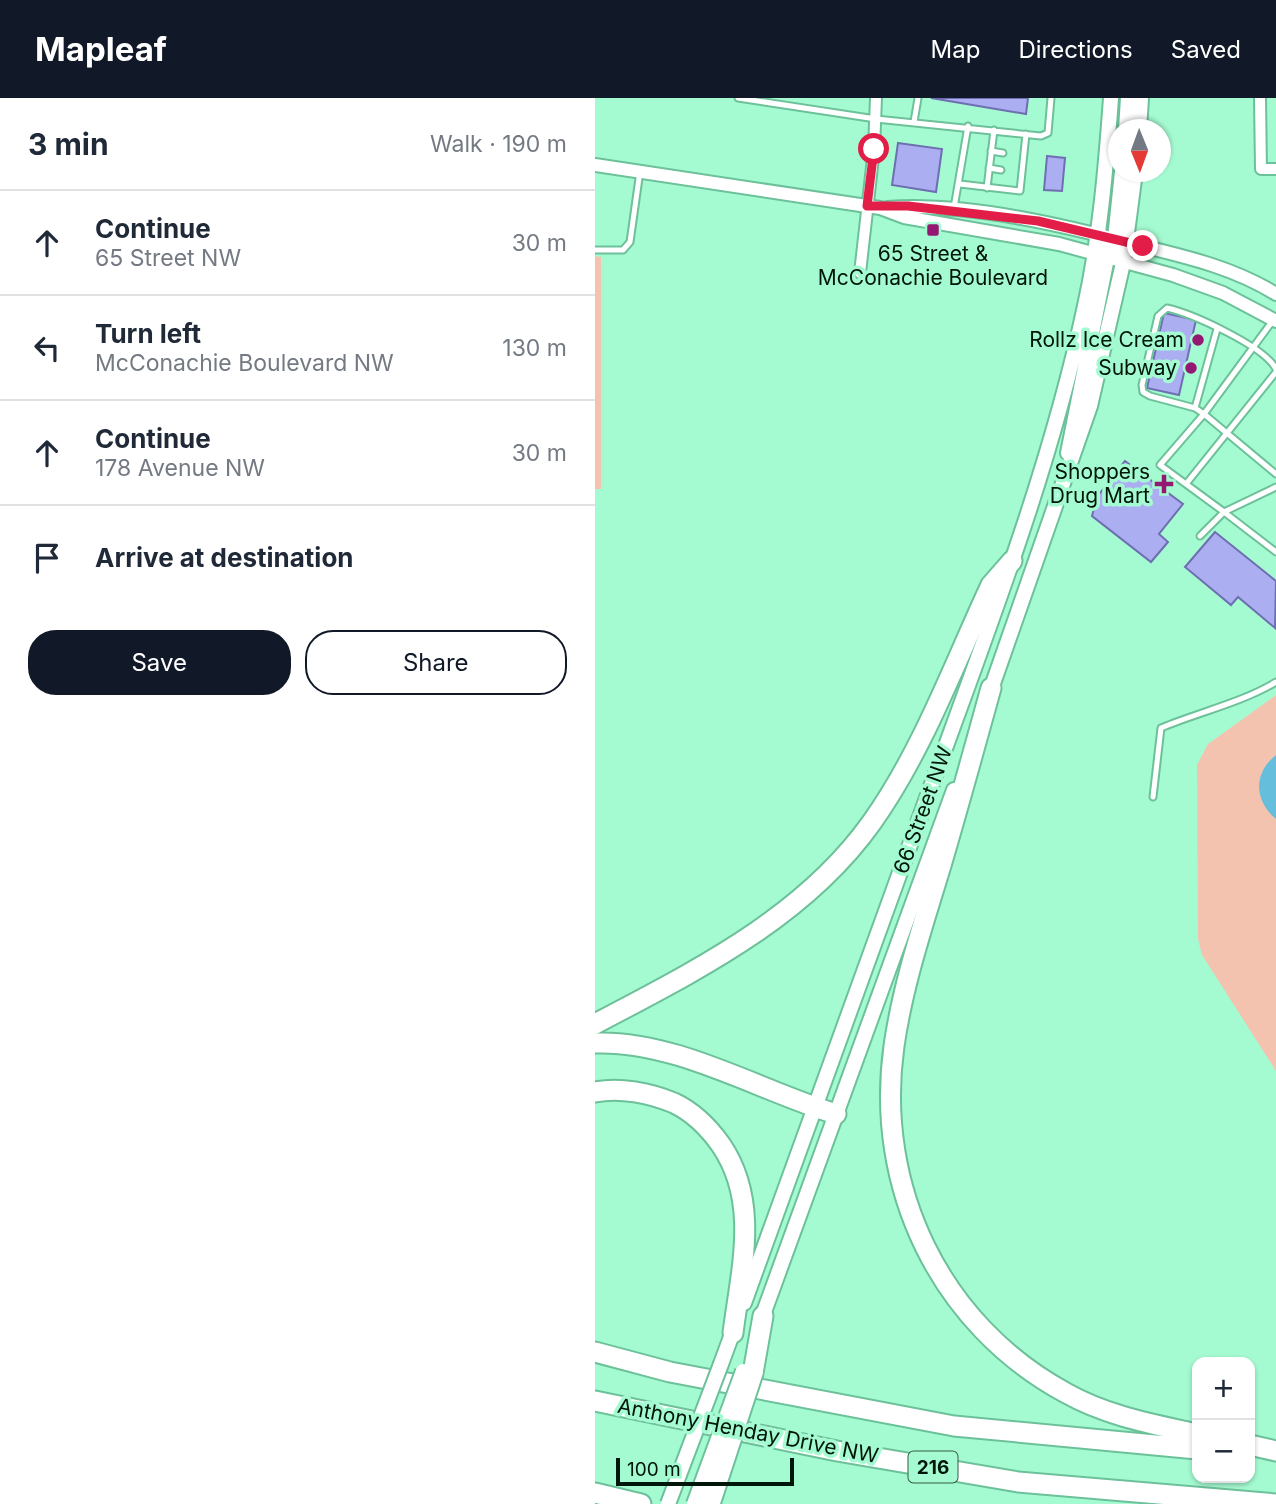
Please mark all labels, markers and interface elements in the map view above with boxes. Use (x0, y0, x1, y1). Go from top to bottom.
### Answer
text: Mapleaf (35, 29, 167, 69)
text: Map (931, 35, 980, 64)
text: Directions (1018, 35, 1133, 64)
text: Saved (1171, 35, 1241, 64)
north arrow (1108, 119, 1171, 182)
text: 3 min (28, 126, 109, 162)
text: Walk · 190 m (430, 130, 567, 158)
route start (858, 133, 889, 164)
text: Continue (95, 213, 211, 244)
marker: 65 Street & McConachie Boulevard (925, 222, 941, 238)
icon: ahead (28, 224, 66, 262)
text: 30 m (512, 229, 567, 257)
route end (1127, 230, 1158, 261)
place label: 65 Street & McConachie Boulevard (818, 241, 1048, 290)
text: 65 Street NW (95, 244, 241, 272)
text: Turn left (95, 318, 201, 349)
place label: Rollz Ice Cream (1029, 327, 1184, 352)
icon: left (28, 329, 66, 367)
marker: Rollz Ice Cream (1190, 332, 1206, 348)
text: 130 m (502, 334, 567, 362)
text: McConachie Boulevard NW (95, 349, 394, 377)
place label: Subway (1098, 355, 1177, 380)
marker: Subway (1183, 360, 1199, 376)
text: Continue (95, 423, 211, 454)
icon: ahead (28, 434, 66, 472)
text: 30 m (512, 439, 567, 467)
text: 178 Avenue NW (95, 454, 265, 482)
place label: Shoppers Drug Mart (1050, 459, 1150, 508)
marker: Shoppers Drug Mart (1156, 476, 1172, 492)
icon: arrive (28, 539, 66, 577)
text: Arrive at destination (95, 542, 354, 573)
button: Save (28, 630, 291, 695)
button: Share (305, 630, 567, 695)
street label: 66 Street NW (888, 742, 957, 877)
map controls (1192, 1357, 1255, 1483)
button: + (1192, 1357, 1255, 1420)
street label: Anthony Henday Drive NW (615, 1393, 881, 1468)
button: − (1192, 1420, 1255, 1483)
road number: 216 (909, 1452, 957, 1483)
scale bar (616, 1455, 795, 1487)
text: 100 m (627, 1458, 681, 1481)

